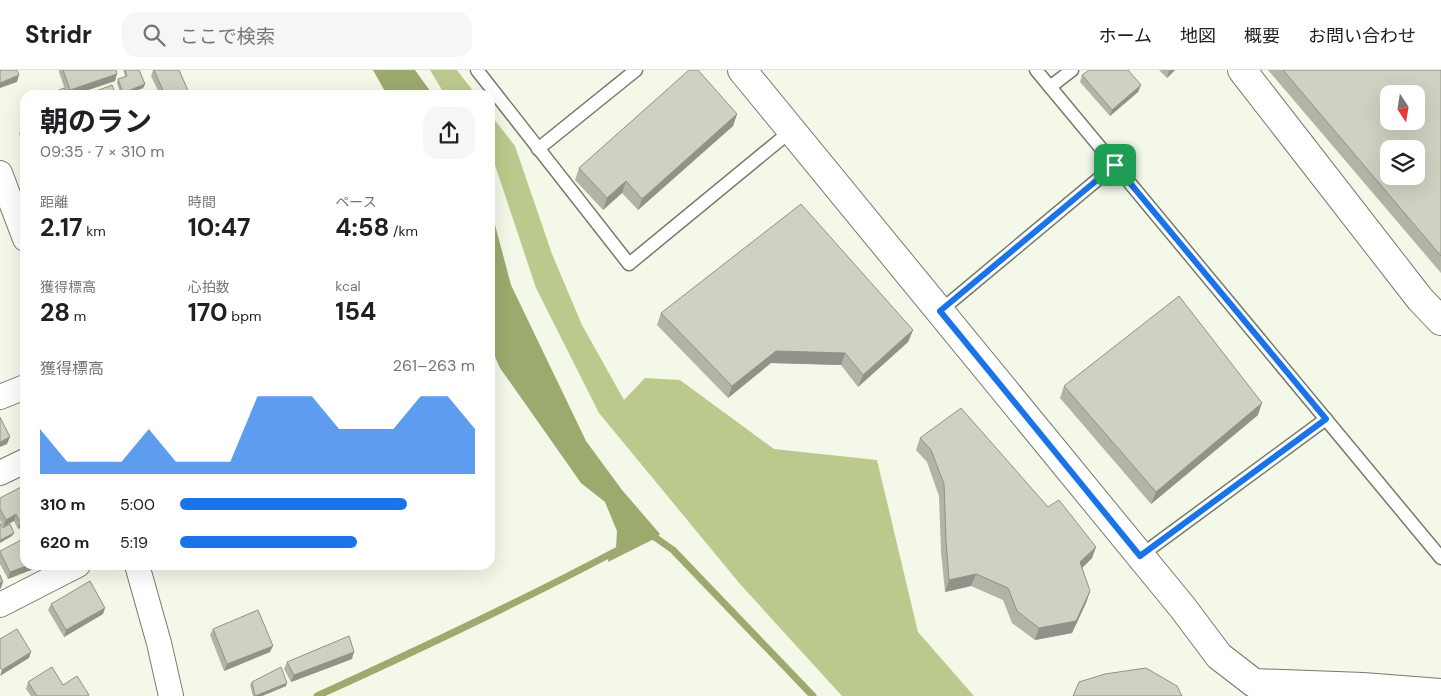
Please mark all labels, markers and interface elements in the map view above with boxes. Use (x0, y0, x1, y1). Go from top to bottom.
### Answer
search box (122, 12, 472, 57)
text: Stridr (25, 19, 92, 50)
icon: search (140, 21, 168, 49)
text: ここで検索 (180, 24, 275, 49)
text: ホーム (1099, 24, 1152, 48)
text: 地図 (1180, 24, 1216, 48)
text: 概要 (1244, 24, 1280, 48)
text: お問い合わせ (1308, 24, 1416, 48)
north arrow (1380, 85, 1425, 130)
map controls (1380, 85, 1425, 185)
text: 朝のラン (40, 103, 152, 140)
button: share (423, 107, 475, 159)
button: layers (1380, 140, 1425, 185)
text: 09:35 · 7 × 310 m (40, 141, 165, 162)
pin (1094, 144, 1136, 186)
icon: arrive (1101, 151, 1129, 179)
text: 距離 (40, 193, 68, 211)
text: 時間 (188, 193, 216, 211)
text: ペース (335, 193, 377, 211)
text: 2.17 (40, 211, 82, 244)
text: 10:47 (188, 211, 250, 244)
text: 4:58 (335, 211, 389, 244)
text: km (82, 222, 106, 240)
text: /km (389, 222, 418, 240)
text: kcal (335, 277, 361, 295)
text: 獲得標高 (40, 278, 96, 296)
text: 心拍数 (188, 278, 230, 296)
text: 154 (335, 295, 376, 328)
text: 28 (40, 296, 70, 329)
text: 170 (188, 296, 228, 329)
text: m (70, 307, 86, 325)
text: bpm (228, 307, 261, 325)
text: 261–263 m (393, 355, 475, 376)
text: 獲得標高 (40, 358, 104, 379)
text: 310 m (40, 494, 85, 515)
text: 5:00 (120, 494, 155, 515)
text: 620 m (40, 532, 89, 553)
text: 5:19 (120, 532, 148, 553)

